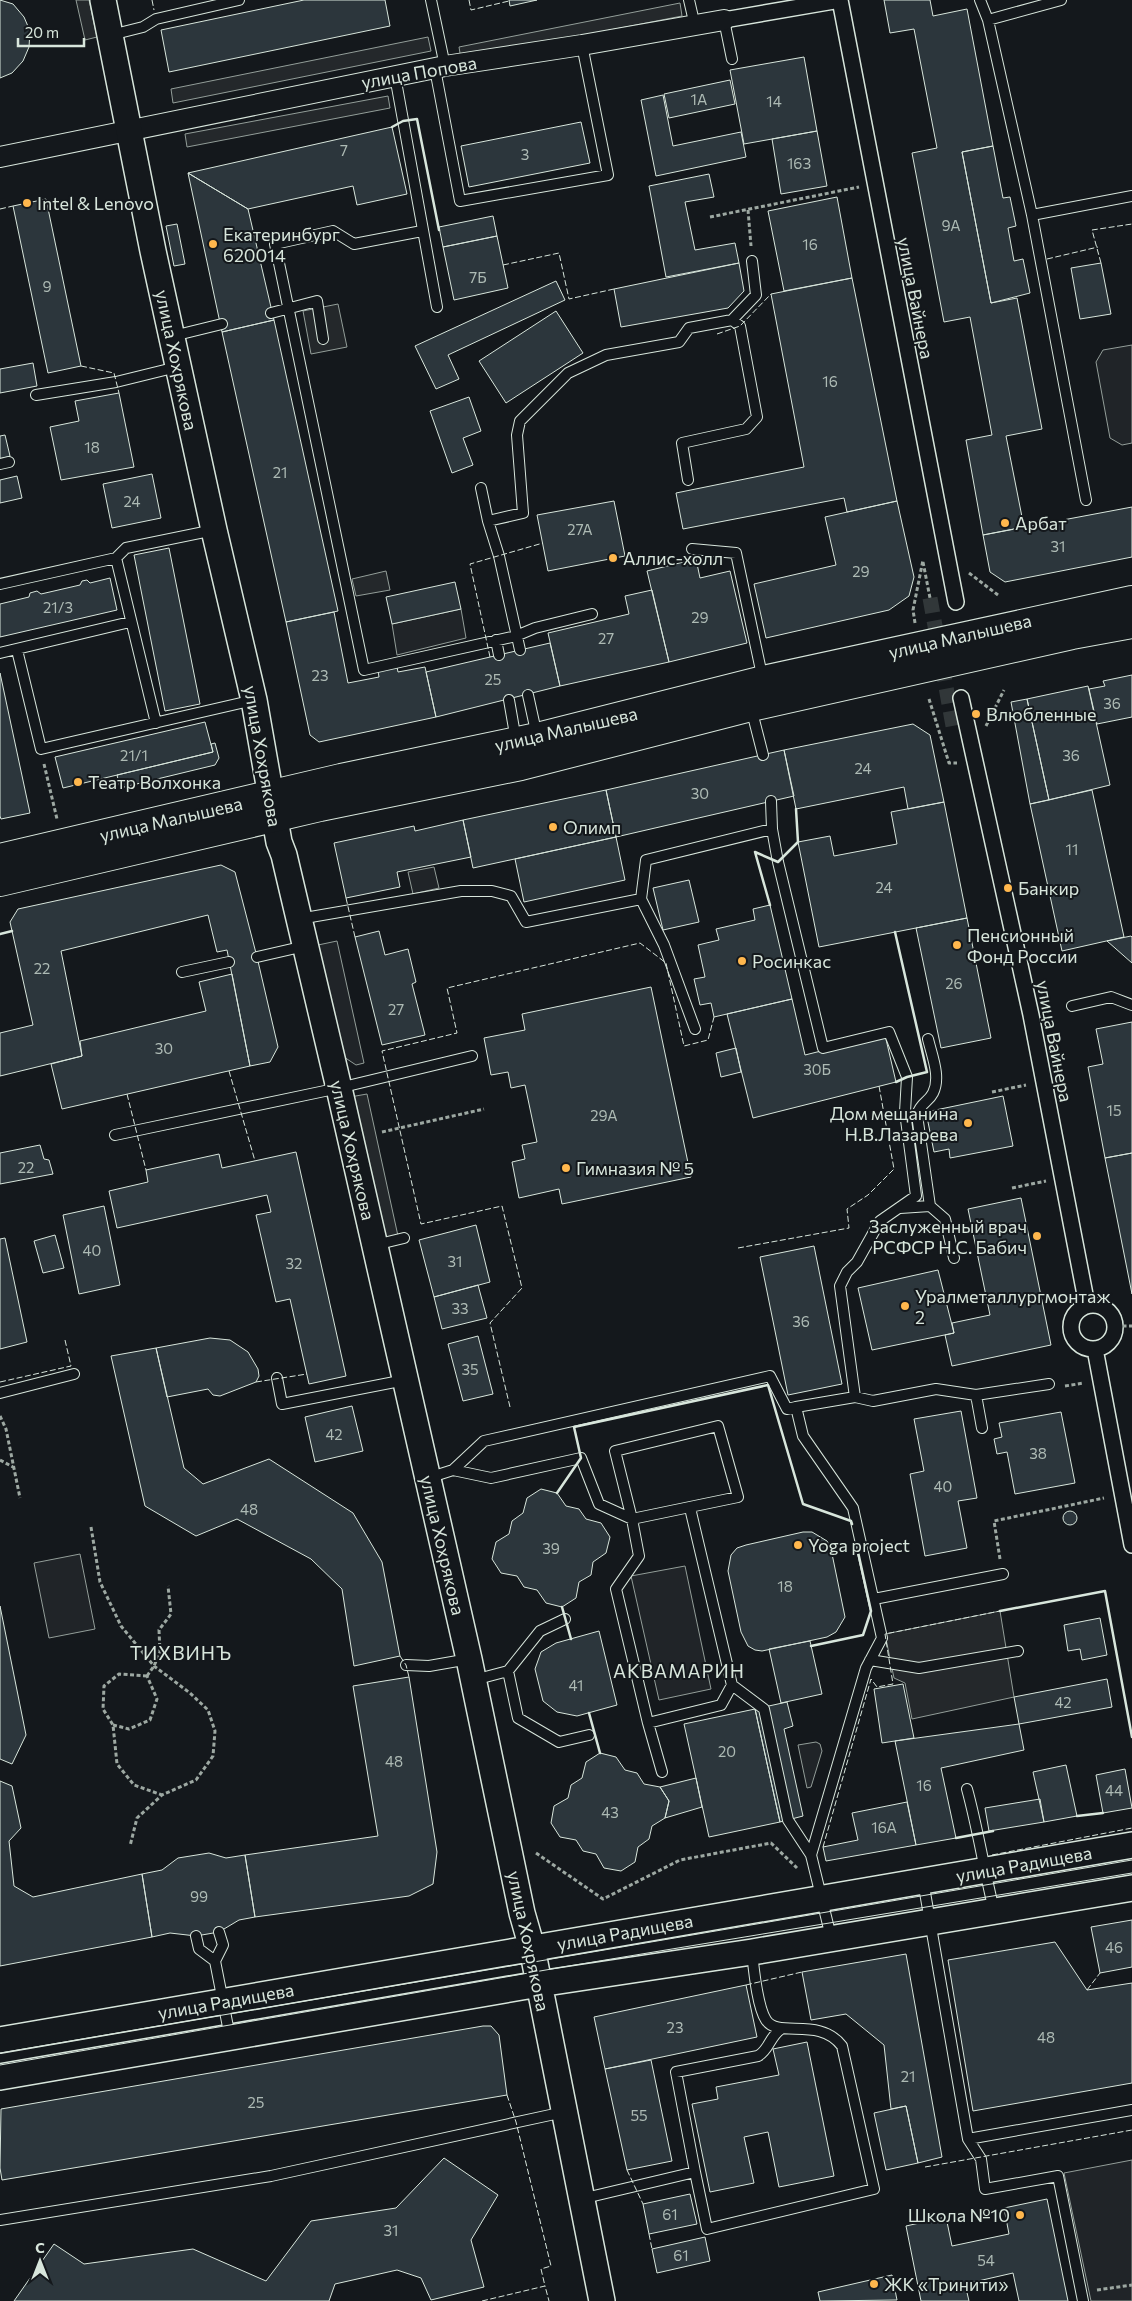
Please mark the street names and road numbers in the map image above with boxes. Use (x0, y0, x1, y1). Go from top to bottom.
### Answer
street label: улица Попова (360, 51, 478, 93)
street label: улица Вайнера (893, 235, 939, 361)
street label: улица Хохрякова (151, 288, 203, 432)
street label: улица Малышева (886, 609, 1034, 663)
street label: улица Хохрякова (240, 684, 286, 828)
street label: улица Малышева (492, 702, 640, 756)
street label: улица Малышева (97, 792, 245, 846)
street label: улица Вайнера (1032, 978, 1078, 1104)
street label: улица Хохрякова (326, 1078, 380, 1222)
street label: улица Хохрякова (416, 1473, 470, 1617)
street label: улица Радищева (954, 1841, 1094, 1887)
street label: улица Хохрякова (503, 1869, 555, 2013)
street label: улица Радищева (555, 1909, 695, 1955)
street label: улица Радищева (156, 1978, 296, 2024)

